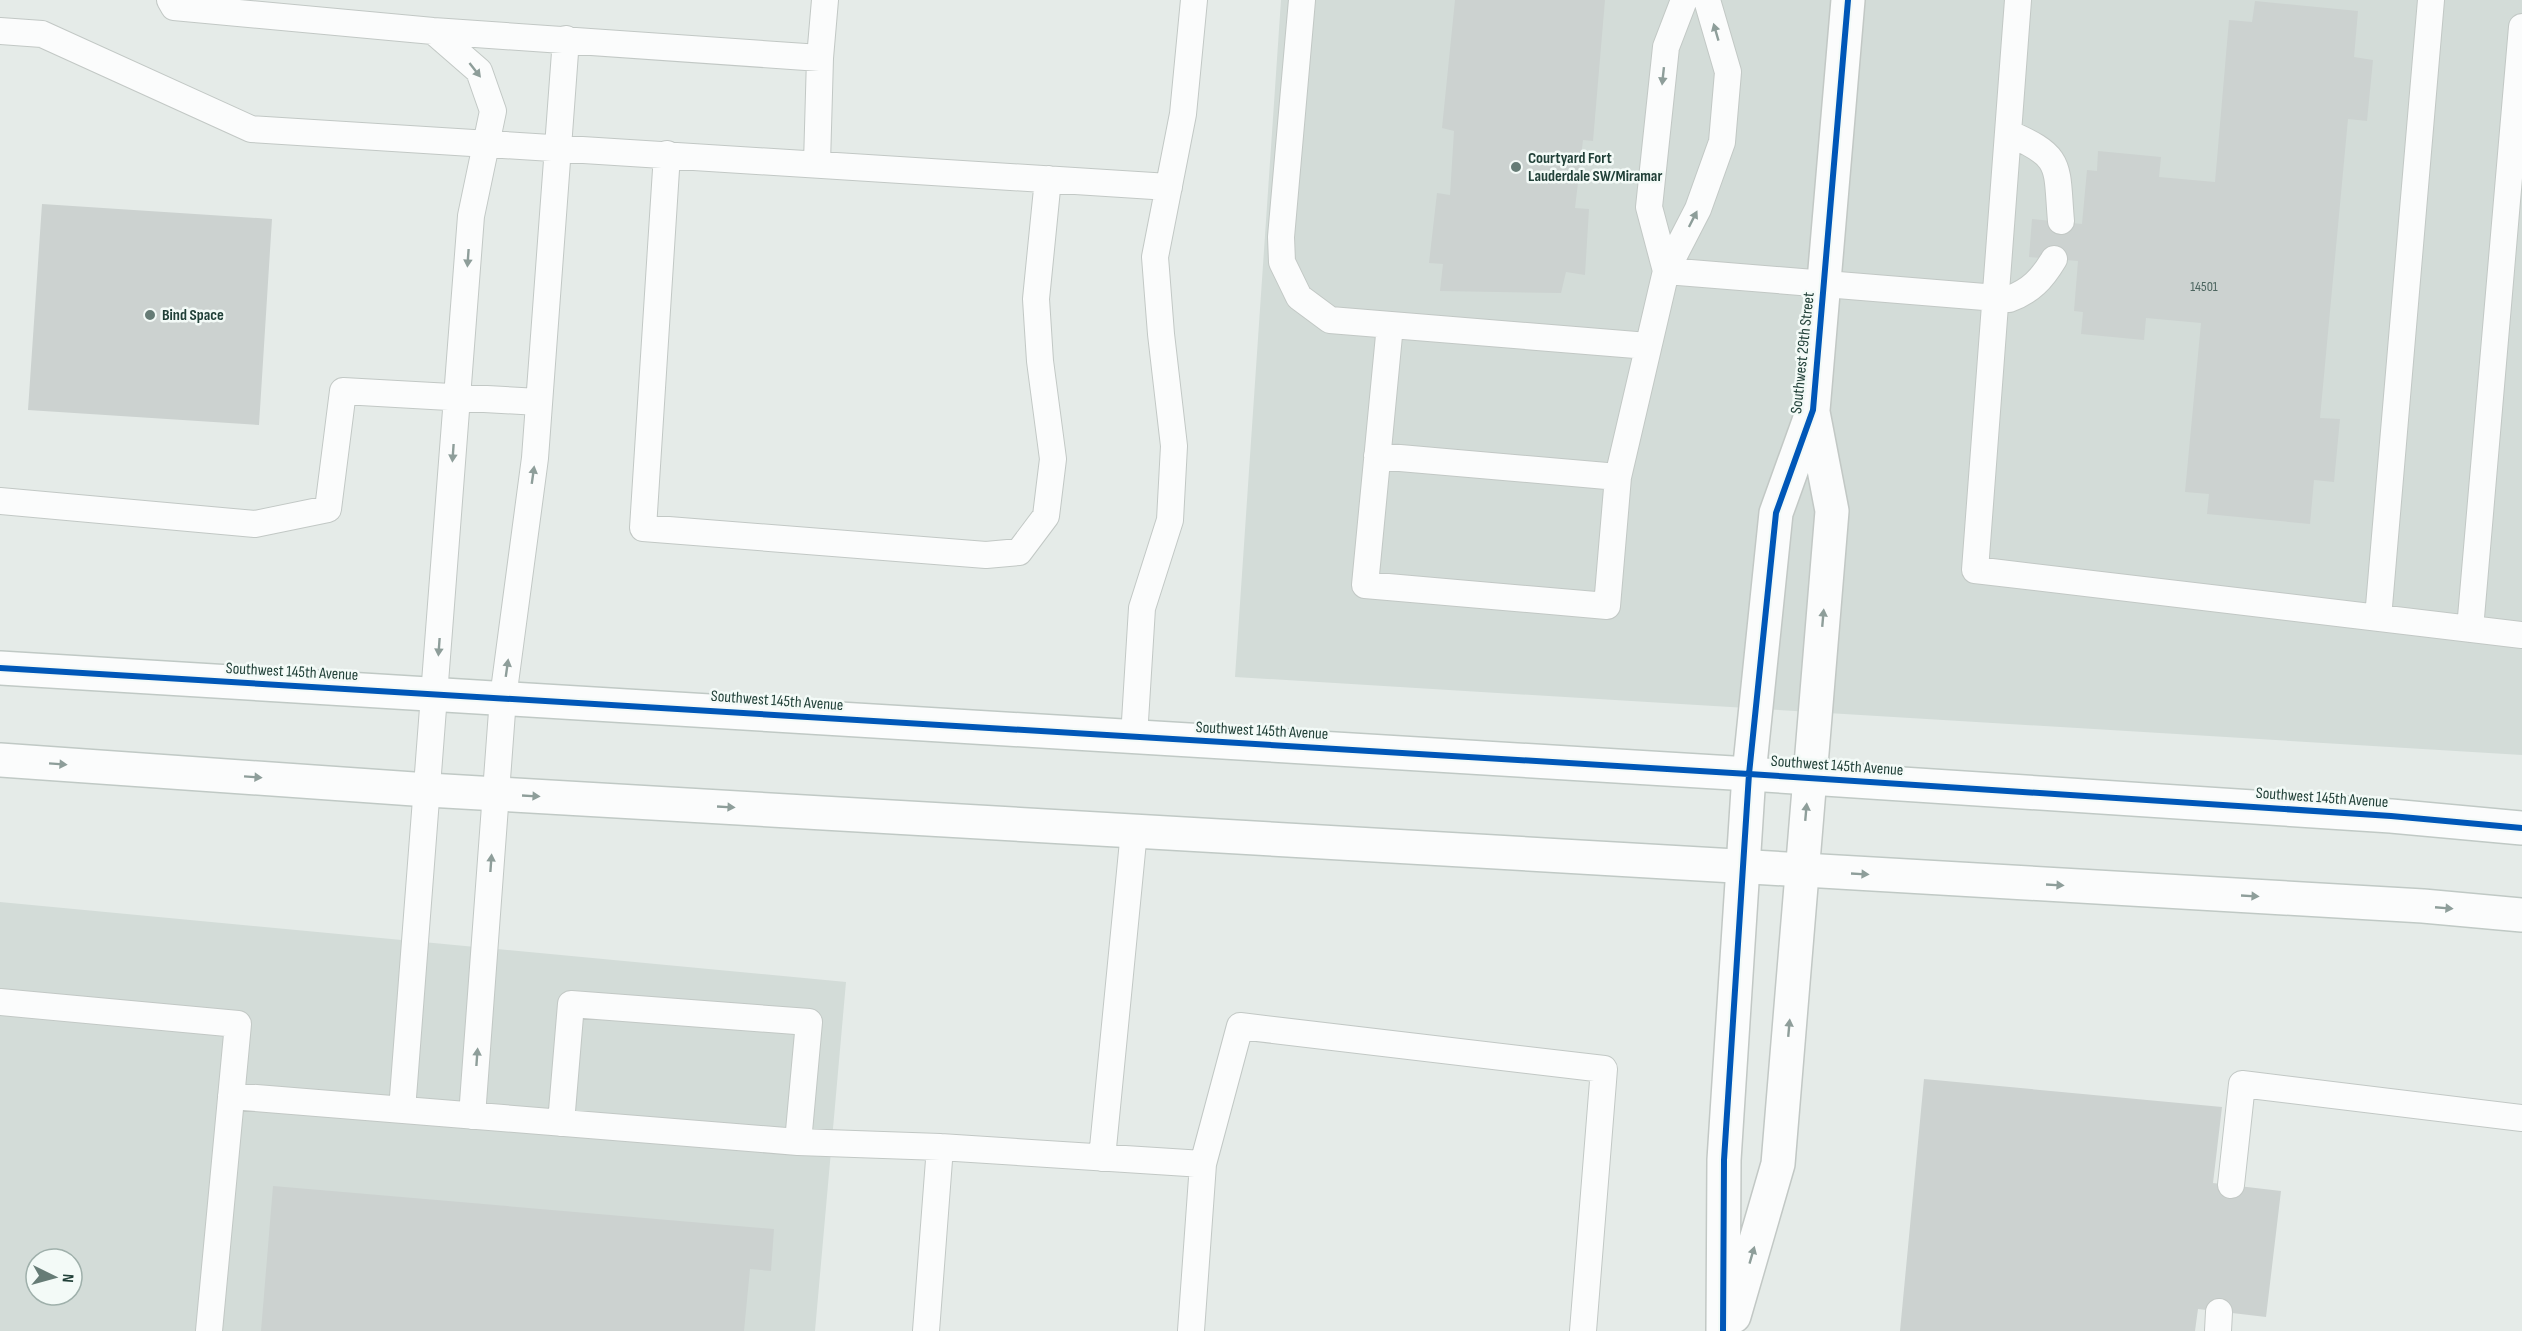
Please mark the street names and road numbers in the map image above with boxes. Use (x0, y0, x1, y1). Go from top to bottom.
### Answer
street label: Southwest 29th Street (1787, 291, 1819, 415)
street label: Southwest 145th Avenue (225, 659, 359, 685)
street label: Southwest 145th Avenue (710, 687, 844, 715)
street label: Southwest 145th Avenue (1195, 718, 1329, 744)
street label: Southwest 145th Avenue (1770, 752, 1904, 780)
street label: Southwest 145th Avenue (2255, 784, 2389, 812)

